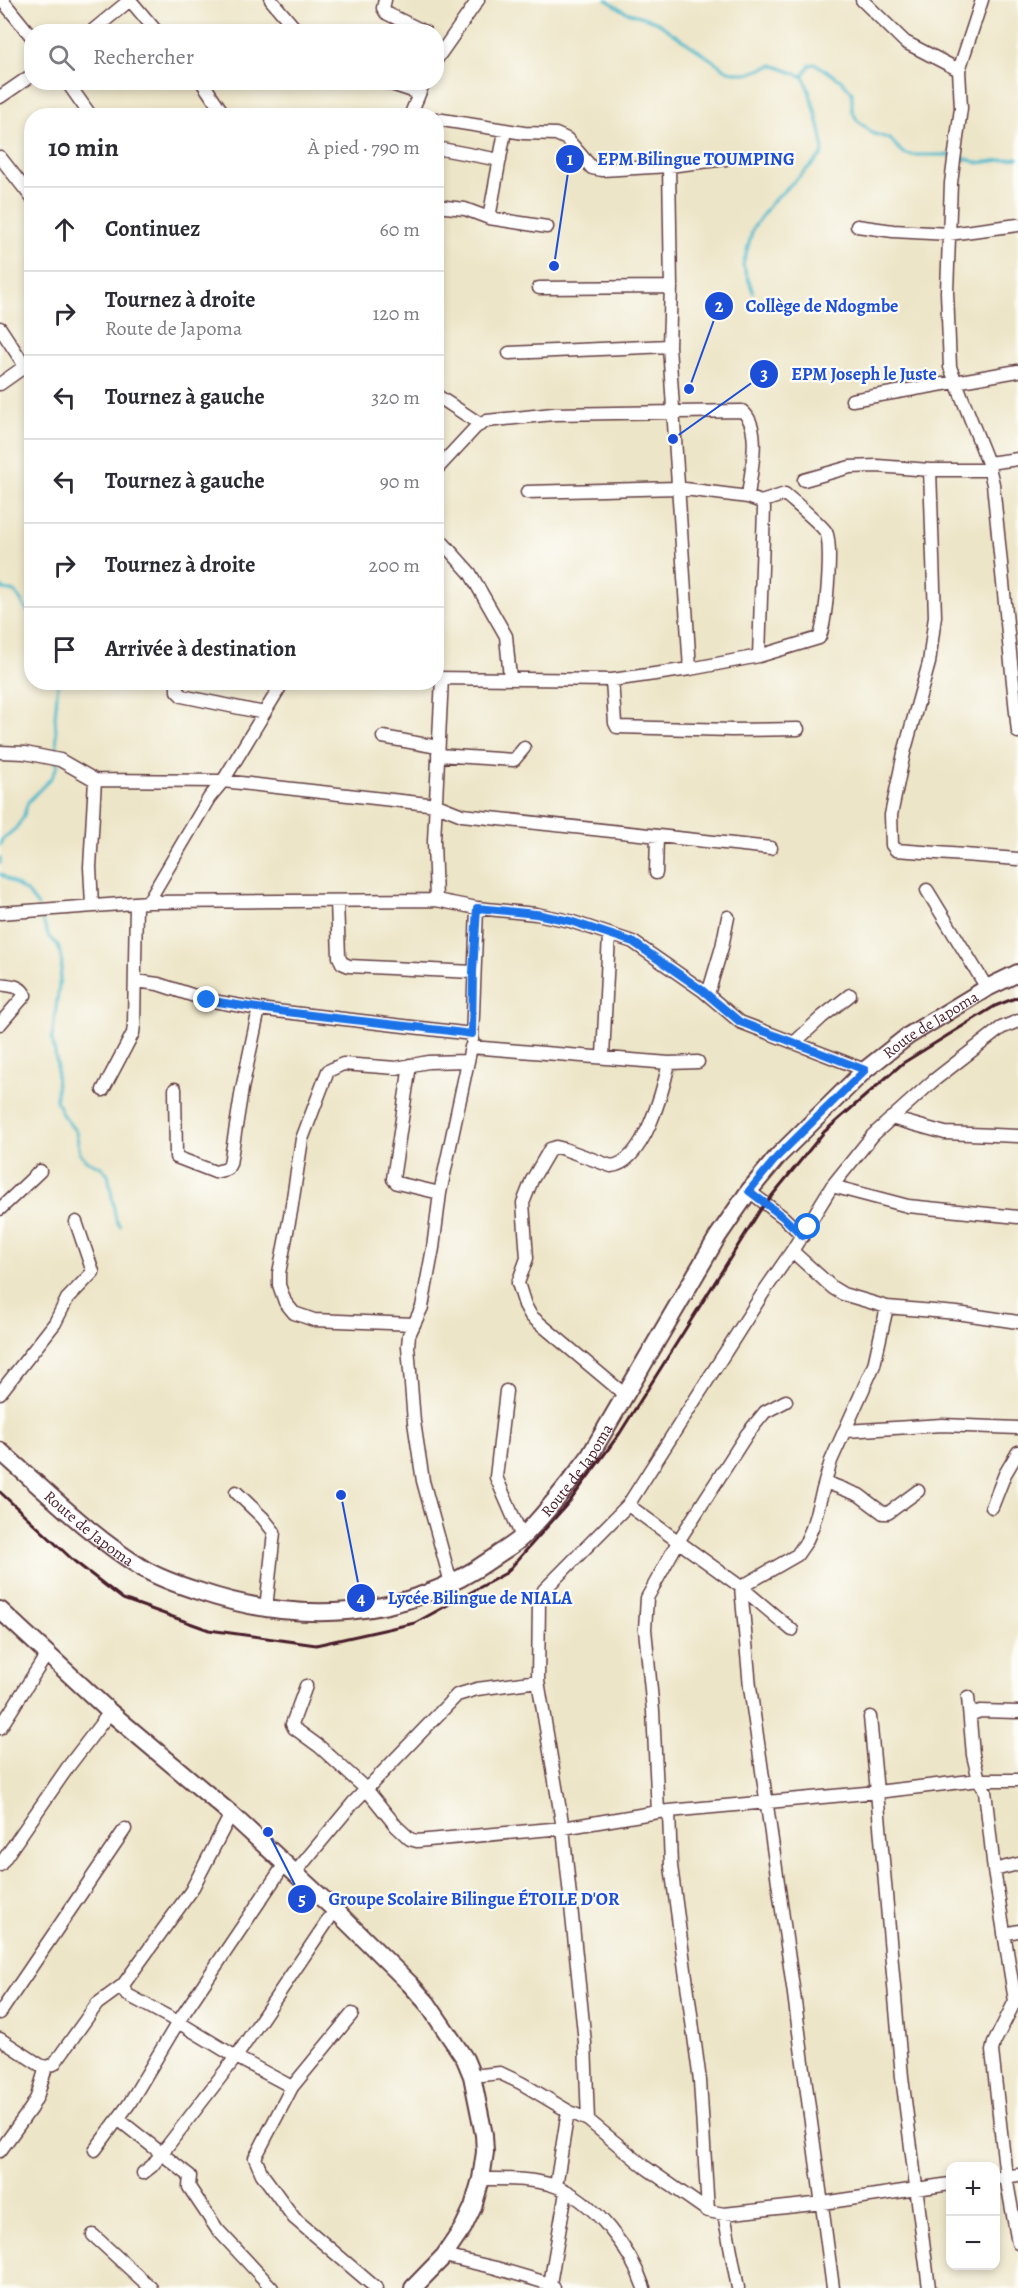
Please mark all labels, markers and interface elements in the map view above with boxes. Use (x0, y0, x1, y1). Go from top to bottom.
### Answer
search box (24, 24, 444, 90)
icon: search (45, 41, 78, 74)
text: Rechercher (93, 42, 194, 72)
text: 10 min (48, 130, 119, 165)
text: À pied · 790 m (308, 134, 420, 161)
callout: EPM Bilingue TOUMPING (555, 141, 807, 177)
text: 1 (567, 147, 574, 171)
text: EPM Bilingue TOUMPING (597, 147, 795, 171)
icon: ahead (48, 213, 81, 246)
text: Continuez (105, 214, 200, 244)
text: 60 m (380, 216, 420, 243)
text: Tournez à droite (105, 285, 256, 315)
callout: Collège de Ndogmbe (704, 288, 910, 324)
text: 2 (715, 294, 724, 318)
text: Collège de Ndogmbe (746, 294, 898, 318)
icon: right (48, 297, 81, 330)
text: 120 m (372, 300, 420, 327)
text: Route de Japoma (105, 315, 242, 342)
callout: EPM Joseph le Juste (749, 356, 949, 392)
text: 3 (760, 362, 768, 386)
text: EPM Joseph le Juste (791, 362, 937, 386)
icon: left (48, 381, 81, 414)
text: Tournez à gauche (105, 382, 265, 412)
text: 320 m (371, 384, 420, 411)
icon: left (48, 465, 81, 498)
text: Tournez à gauche (105, 466, 265, 496)
text: 90 m (380, 468, 420, 495)
icon: right (48, 549, 81, 582)
text: Tournez à droite (105, 550, 256, 580)
text: 200 m (369, 552, 420, 579)
icon: arrive (48, 633, 81, 666)
text: Arrivée à destination (105, 634, 296, 664)
route end (193, 986, 219, 1012)
street label: Route de Japoma (878, 986, 983, 1064)
route start (794, 1213, 820, 1239)
street label: Route de Japoma (536, 1419, 618, 1522)
street label: Route de Japoma (39, 1486, 139, 1572)
callout: Lycée Bilingue de NIALA (346, 1580, 584, 1616)
text: 4 (357, 1586, 366, 1610)
text: Lycée Bilingue de NIALA (388, 1586, 573, 1610)
callout: Groupe Scolaire Bilingue ÉTOILE D'OR (287, 1881, 632, 1917)
text: 5 (298, 1887, 306, 1911)
text: Groupe Scolaire Bilingue ÉTOILE D'OR (328, 1887, 620, 1911)
map controls (946, 2162, 1000, 2270)
button: + (946, 2162, 1000, 2216)
button: − (946, 2216, 1000, 2270)

